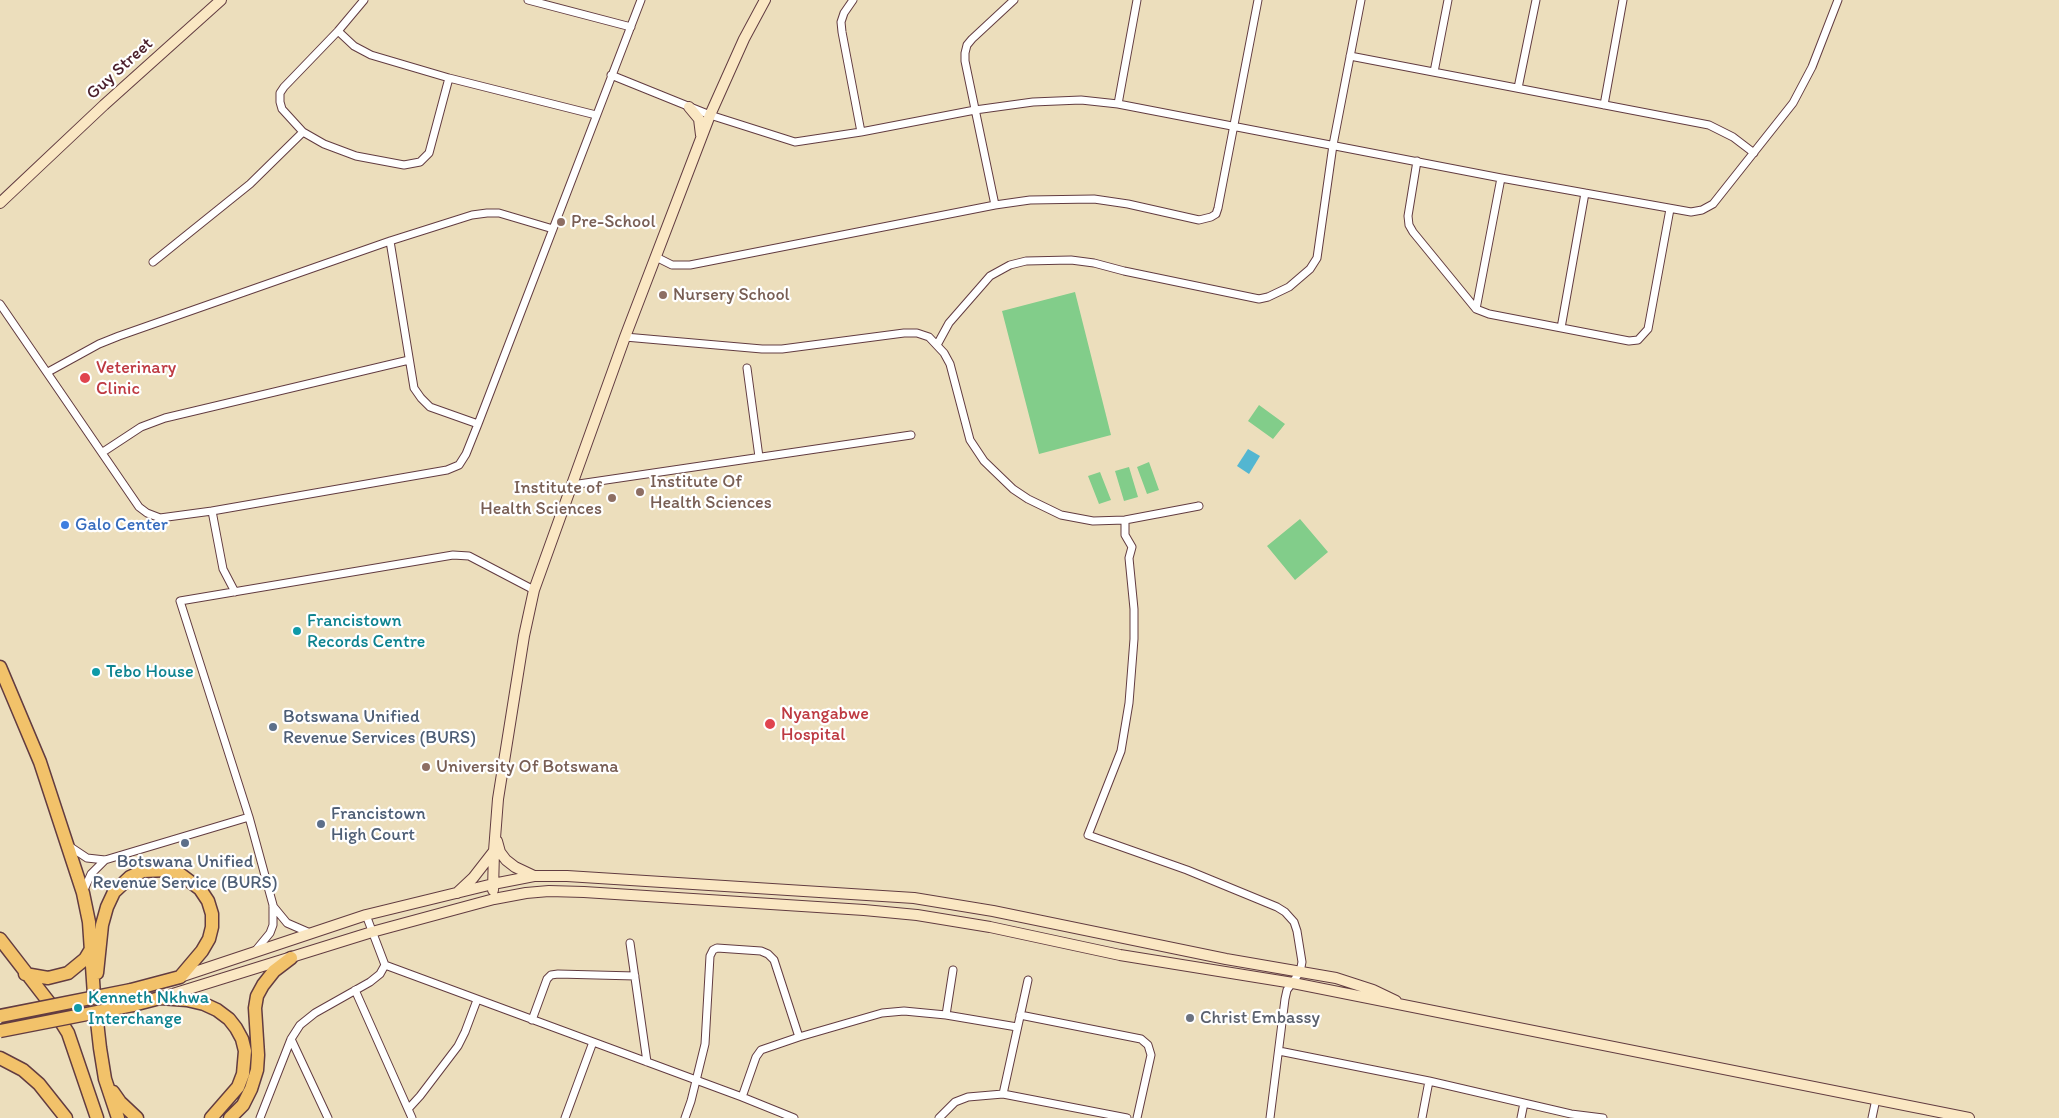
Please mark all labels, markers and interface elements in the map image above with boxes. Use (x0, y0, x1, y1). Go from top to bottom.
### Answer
street label: Guy Street (82, 33, 158, 105)
place label: Pre-School (571, 211, 655, 233)
marker: Pre-School (555, 216, 567, 228)
place label: Nursery School (673, 284, 790, 306)
marker: Nursery School (657, 289, 669, 301)
place label: Veterinary Clinic (96, 357, 176, 399)
marker: Veterinary Clinic (78, 371, 92, 385)
place label: Institute Of Health Sciences (650, 471, 772, 514)
place label: Institute of Health Sciences (480, 477, 602, 520)
marker: Institute Of Health Sciences (634, 486, 646, 498)
marker: Institute of Health Sciences (606, 492, 618, 504)
place label: Galo Center (75, 514, 168, 536)
marker: Galo Center (59, 519, 71, 531)
place label: Francistown Records Centre (307, 610, 425, 652)
marker: Francistown Records Centre (291, 625, 303, 637)
place label: Tebo House (106, 661, 194, 683)
marker: Tebo House (90, 666, 102, 678)
place label: Nyangabwe Hospital (781, 703, 869, 746)
place label: Botswana Unified Revenue Services (BURS) (283, 706, 476, 749)
marker: Nyangabwe Hospital (763, 717, 777, 731)
marker: Botswana Unified Revenue Services (BURS) (267, 721, 279, 733)
place label: University Of Botswana (436, 756, 619, 778)
marker: University Of Botswana (420, 761, 432, 773)
place label: Francistown High Court (331, 803, 426, 846)
marker: Francistown High Court (315, 818, 327, 830)
marker: Botswana Unified Revenue Service (BURS) (179, 837, 191, 849)
place label: Botswana Unified Revenue Service (BURS) (92, 851, 278, 894)
place label: Kenneth Nkhwa Interchange (88, 987, 209, 1030)
marker: Kenneth Nkhwa Interchange (72, 1002, 84, 1014)
place label: Christ Embassy (1200, 1007, 1320, 1029)
marker: Christ Embassy (1184, 1012, 1196, 1024)

